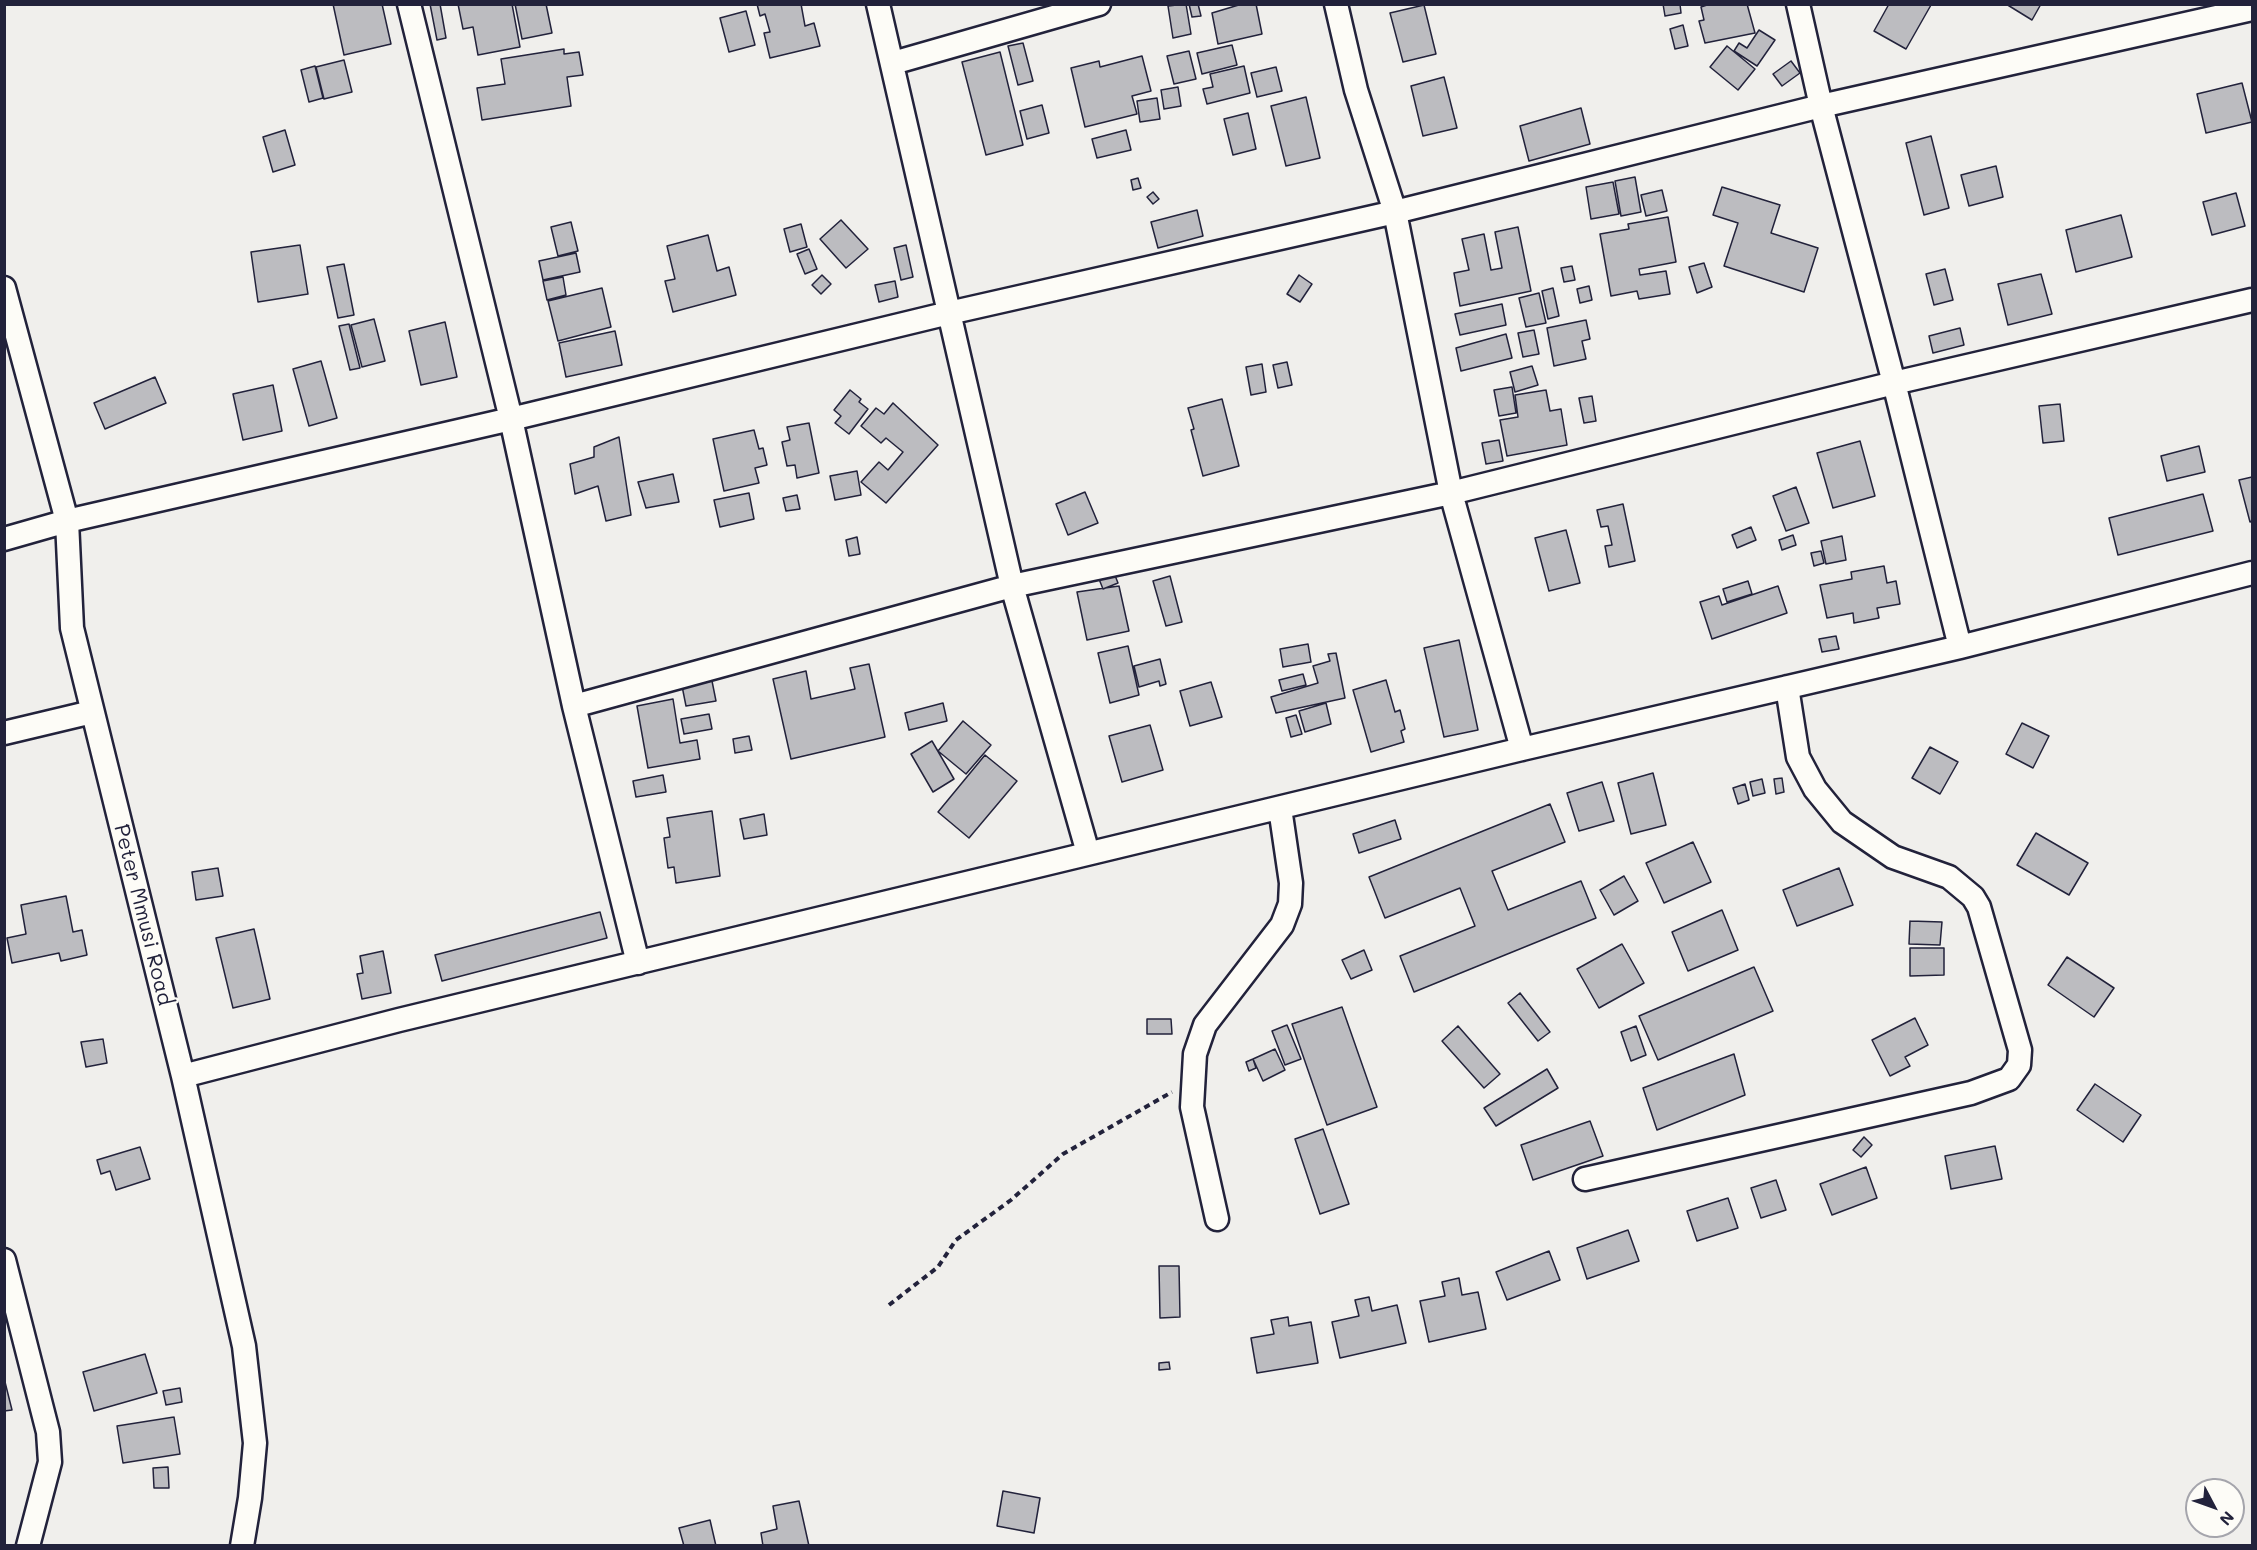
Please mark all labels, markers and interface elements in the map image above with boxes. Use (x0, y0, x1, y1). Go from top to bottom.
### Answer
street label: Peter Mmusi Road (108, 822, 178, 1008)
north arrow (2185, 1478, 2245, 1538)
text: N (2216, 1507, 2239, 1530)

